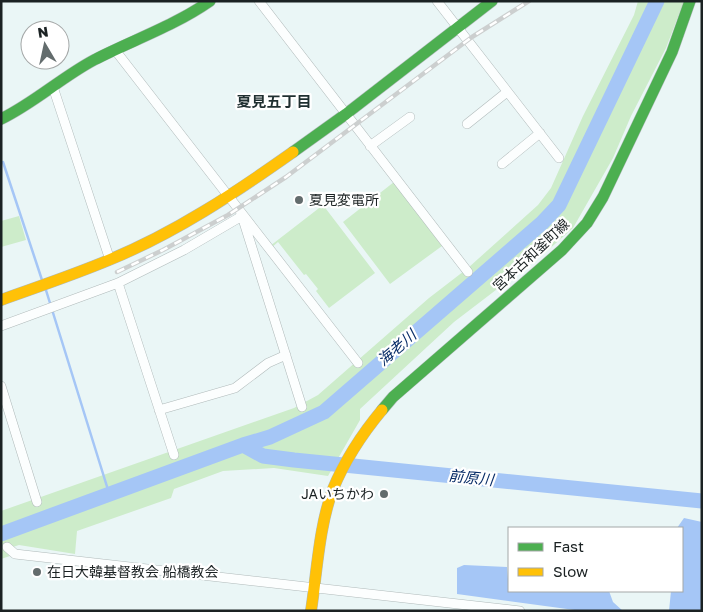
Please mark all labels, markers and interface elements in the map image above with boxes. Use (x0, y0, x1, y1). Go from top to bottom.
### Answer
north arrow (20, 20, 70, 70)
text: N (36, 22, 49, 41)
district label: 夏見五丁目 (236, 92, 312, 110)
place label: 夏見変電所 (309, 191, 379, 208)
marker: 夏見変電所 (293, 194, 305, 206)
street label: 宮本古和釜町線 (489, 215, 572, 294)
water label: 海老川 (373, 324, 421, 369)
water label: 前原川 (448, 466, 496, 489)
place label: JAいちかわ (301, 485, 374, 502)
marker: JAいちかわ (378, 488, 390, 500)
legend (508, 527, 683, 592)
text: Fast (553, 537, 584, 555)
text: Slow (553, 562, 588, 580)
place label: 在日大韓基督教会 船橋教会 (47, 563, 219, 580)
marker: 在日大韓基督教会 船橋教会 (31, 566, 43, 578)

